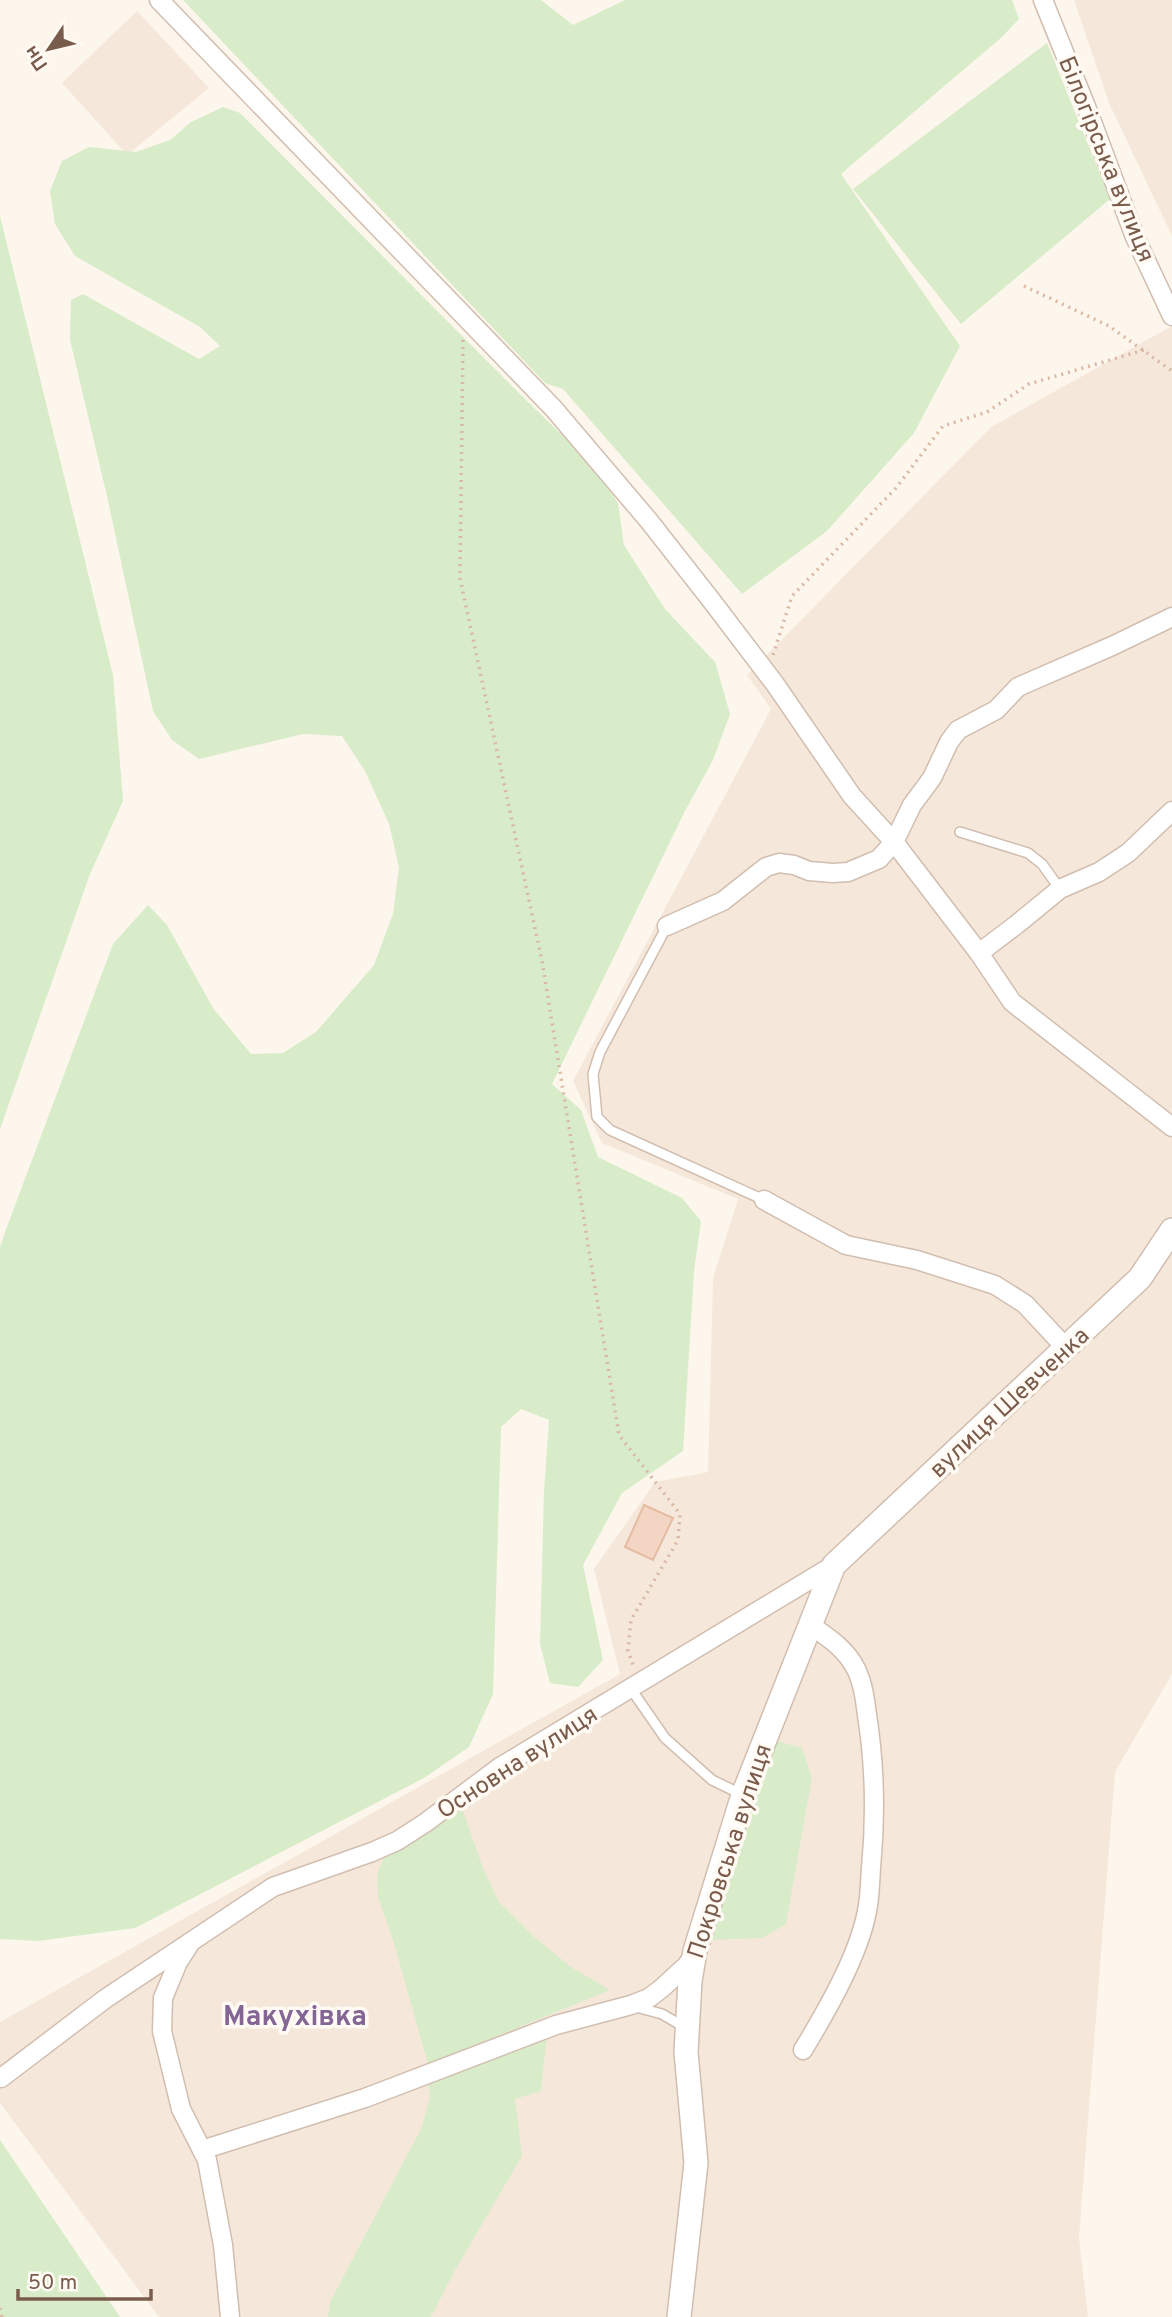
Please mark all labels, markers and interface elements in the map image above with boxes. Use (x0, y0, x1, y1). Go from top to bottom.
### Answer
north arrow (14, 14, 84, 84)
text: Пн (20, 40, 54, 75)
street label: Білогірська вулиця (1050, 52, 1160, 267)
street label: вулиця Шевченка (924, 1322, 1097, 1485)
street label: Основна вулиця (432, 1700, 604, 1827)
street label: Покровська вулиця (682, 1741, 780, 1963)
district label: Макухівка (223, 2000, 367, 2036)
scale bar (18, 2258, 150, 2302)
text: 50 m (28, 2270, 77, 2297)

